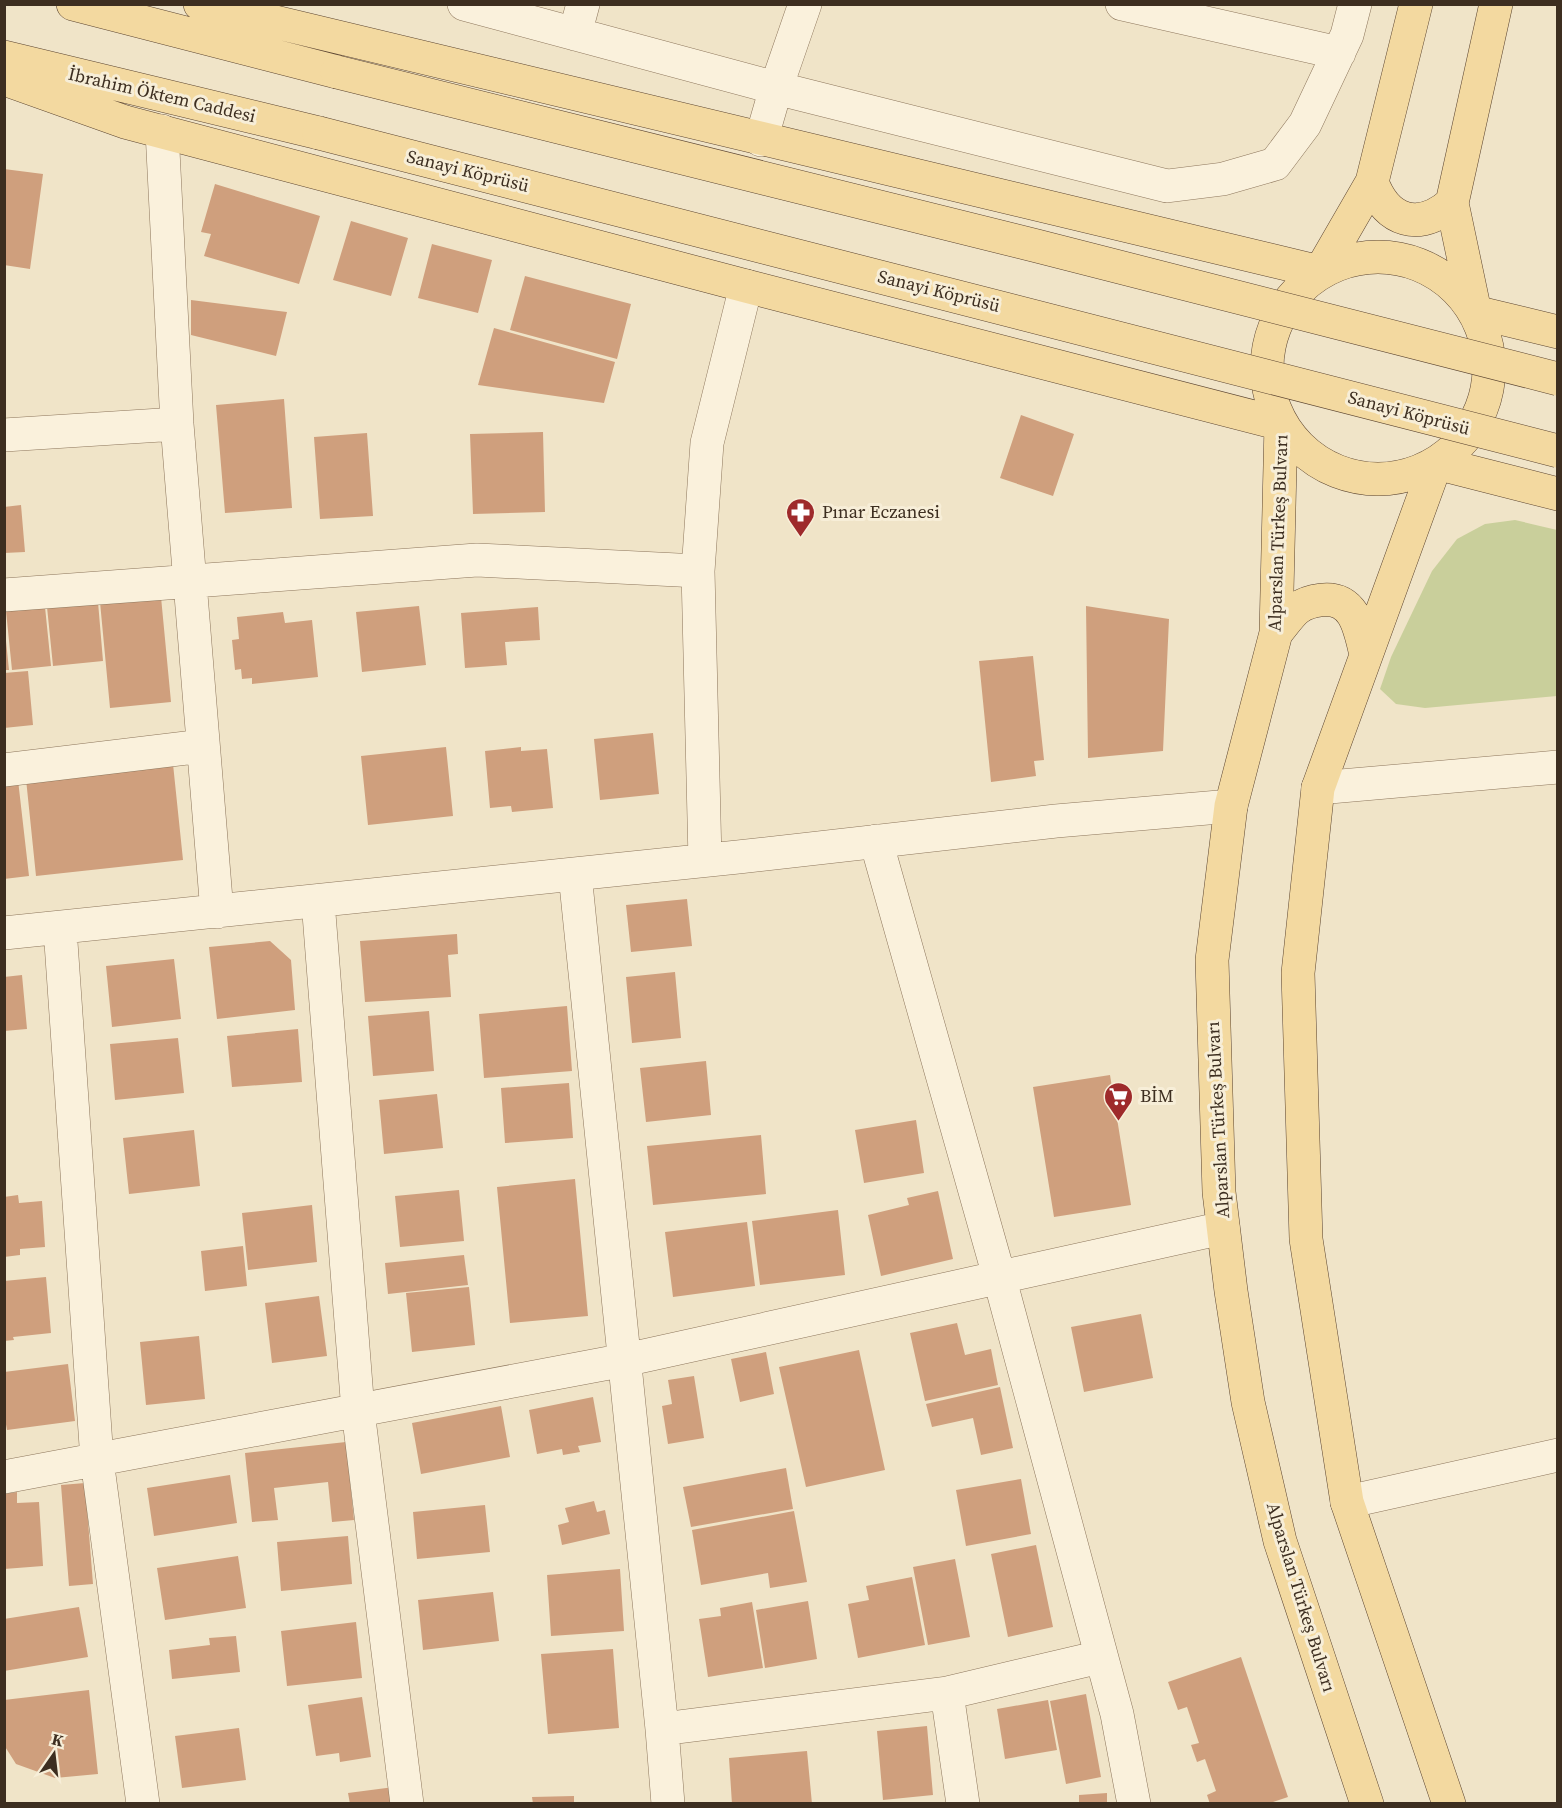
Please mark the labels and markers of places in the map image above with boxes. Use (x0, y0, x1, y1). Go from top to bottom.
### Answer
pharmacy icon: Pınar Eczanesi (785, 496, 817, 538)
place label: Pınar Eczanesi (822, 499, 940, 524)
supermarket icon: BİM (1103, 1080, 1135, 1122)
place label: BİM (1140, 1083, 1174, 1108)

